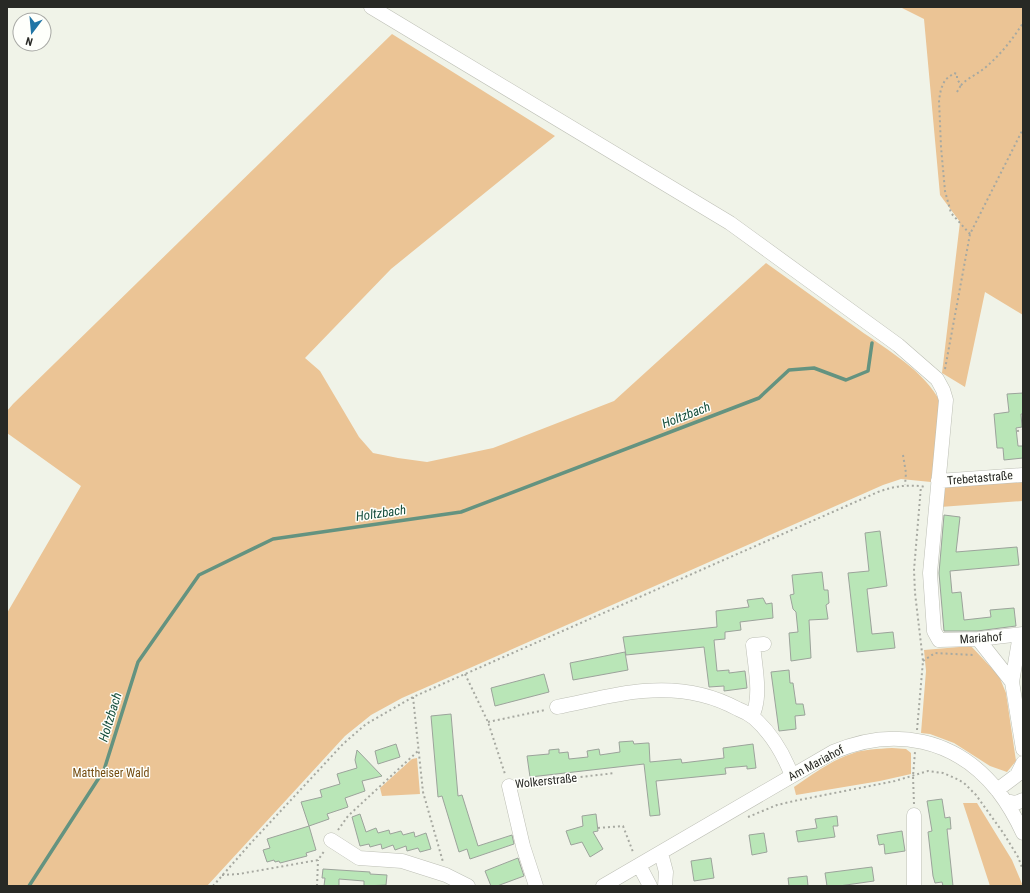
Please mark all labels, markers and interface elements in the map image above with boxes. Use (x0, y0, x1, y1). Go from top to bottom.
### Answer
north arrow (12, 12, 52, 52)
text: N (24, 34, 34, 48)
water label: Holtzbach (660, 399, 712, 431)
street label: Trebetastraße (947, 468, 1014, 488)
water label: Holtzbach (355, 502, 407, 524)
street label: Mariahof (959, 630, 1003, 646)
water label: Holtzbach (95, 691, 125, 743)
street label: Am Mariahof (786, 742, 847, 784)
park label: Mattheiser Wald (73, 766, 150, 780)
street label: Wolkerstraße (514, 771, 578, 791)

